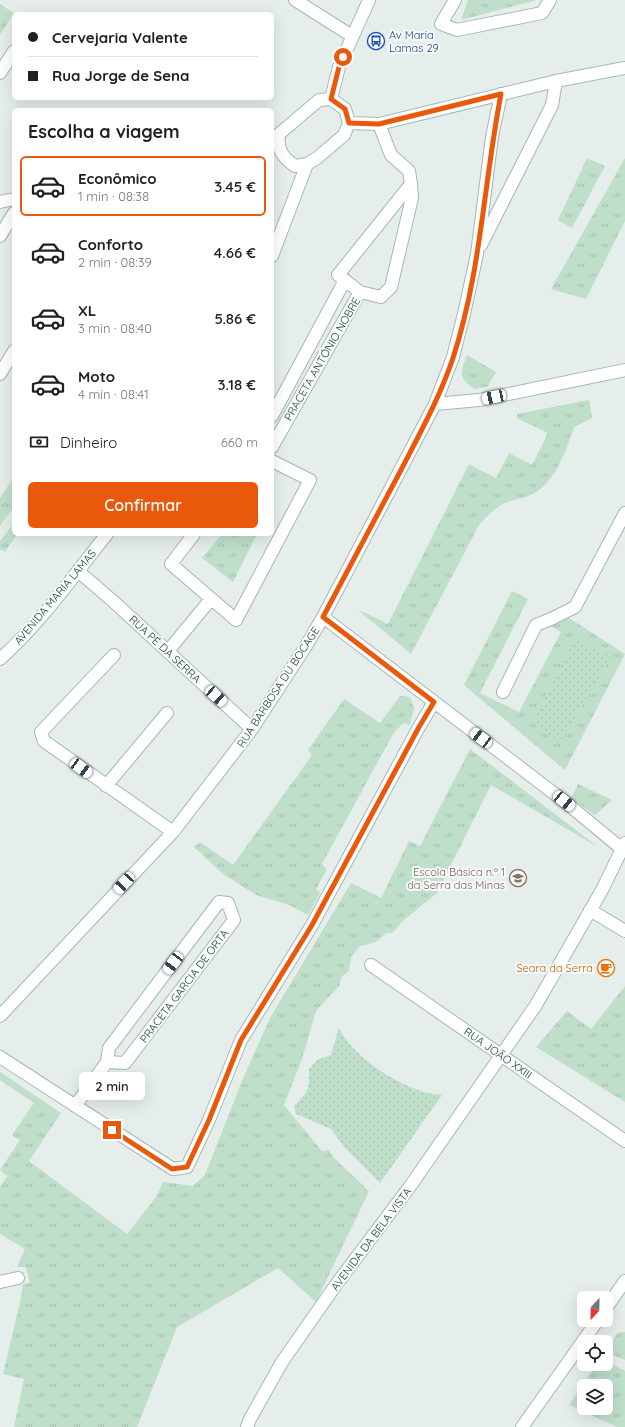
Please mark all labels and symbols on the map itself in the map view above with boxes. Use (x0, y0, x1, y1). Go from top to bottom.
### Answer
place label: Av Maria Lamas 29 (389, 28, 439, 55)
bus stop icon: Av Maria Lamas 29 (366, 31, 386, 51)
route start (334, 48, 352, 66)
street label: PRACETA ANTÓNIO NOBRE (281, 295, 363, 423)
car (481, 389, 507, 405)
street label: AVENIDA MARIA LAMAS (11, 546, 99, 648)
street label: RUA PÉ DA SERRA (126, 612, 204, 686)
street label: RUA BARBOSA DU BOCAGE (234, 624, 322, 750)
car (203, 684, 229, 708)
car (468, 726, 494, 750)
car (68, 756, 94, 780)
car (551, 789, 577, 813)
place label: Escola Básica n.º 1 da Serra das Minas (407, 865, 505, 892)
school or university icon: Escola Básica n.º 1 da Serra das Minas (508, 868, 528, 888)
car (111, 870, 137, 896)
street label: PRACETA GARCIA DE ORTA (137, 926, 231, 1046)
car (161, 950, 185, 976)
cafe icon: Seara da Serra (596, 958, 616, 978)
place label: Seara da Serra (516, 961, 593, 975)
street label: RUA JOÃO XXIII (461, 1024, 535, 1082)
callout: 2 min (79, 1072, 145, 1100)
route end (103, 1121, 121, 1139)
street label: AVENIDA DA BELA VISTA (328, 1185, 414, 1293)
north arrow (577, 1291, 613, 1327)

